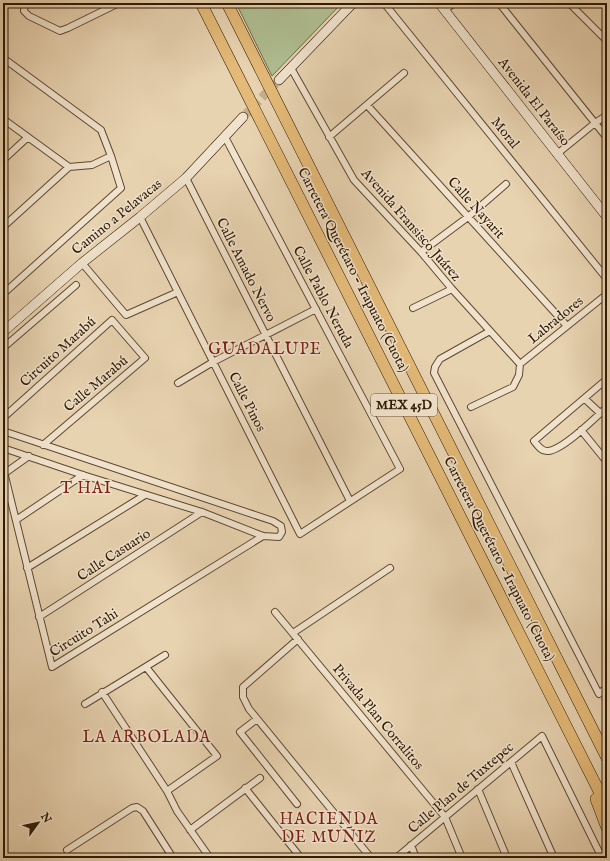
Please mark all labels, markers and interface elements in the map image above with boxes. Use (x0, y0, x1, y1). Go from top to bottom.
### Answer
street label: Avenida El Paraíso (493, 53, 574, 150)
street label: Moral (487, 114, 523, 153)
street label: Avenida Fransisco Juárez (356, 164, 465, 286)
street label: Carretera Querétaro - Irapuato (Cuota) (293, 165, 413, 375)
street label: Calle Nayarit (443, 173, 509, 243)
street label: Camino a Pelavacas (68, 175, 166, 259)
street label: Calle Amado Nervo (212, 215, 280, 325)
street label: Calle Pablo Neruda (289, 243, 358, 352)
street label: Labradores (525, 292, 587, 348)
street label: Circuito Marabú (16, 313, 100, 391)
district label: GUADALUPE (208, 340, 322, 360)
street label: Calle Marabú (60, 352, 132, 416)
street label: Calle Pinos (224, 369, 270, 435)
road number: MEX 45D (371, 394, 437, 416)
street label: Carretera Querétaro - Irapuato (Cuota) (439, 454, 559, 664)
district label: T HAI (60, 479, 112, 499)
street label: Calle Casuario (74, 524, 154, 585)
street label: Circuito Tahi (46, 605, 122, 661)
street label: Privada Plan Corralitos (328, 660, 428, 774)
district label: LA ARBOLADA (83, 728, 212, 748)
street label: Calle Plan de Tuxtepec (404, 738, 518, 838)
north arrow (18, 803, 58, 843)
text: N (37, 809, 54, 826)
district label: HACIENDA DE MUÑIZ (280, 810, 379, 848)

